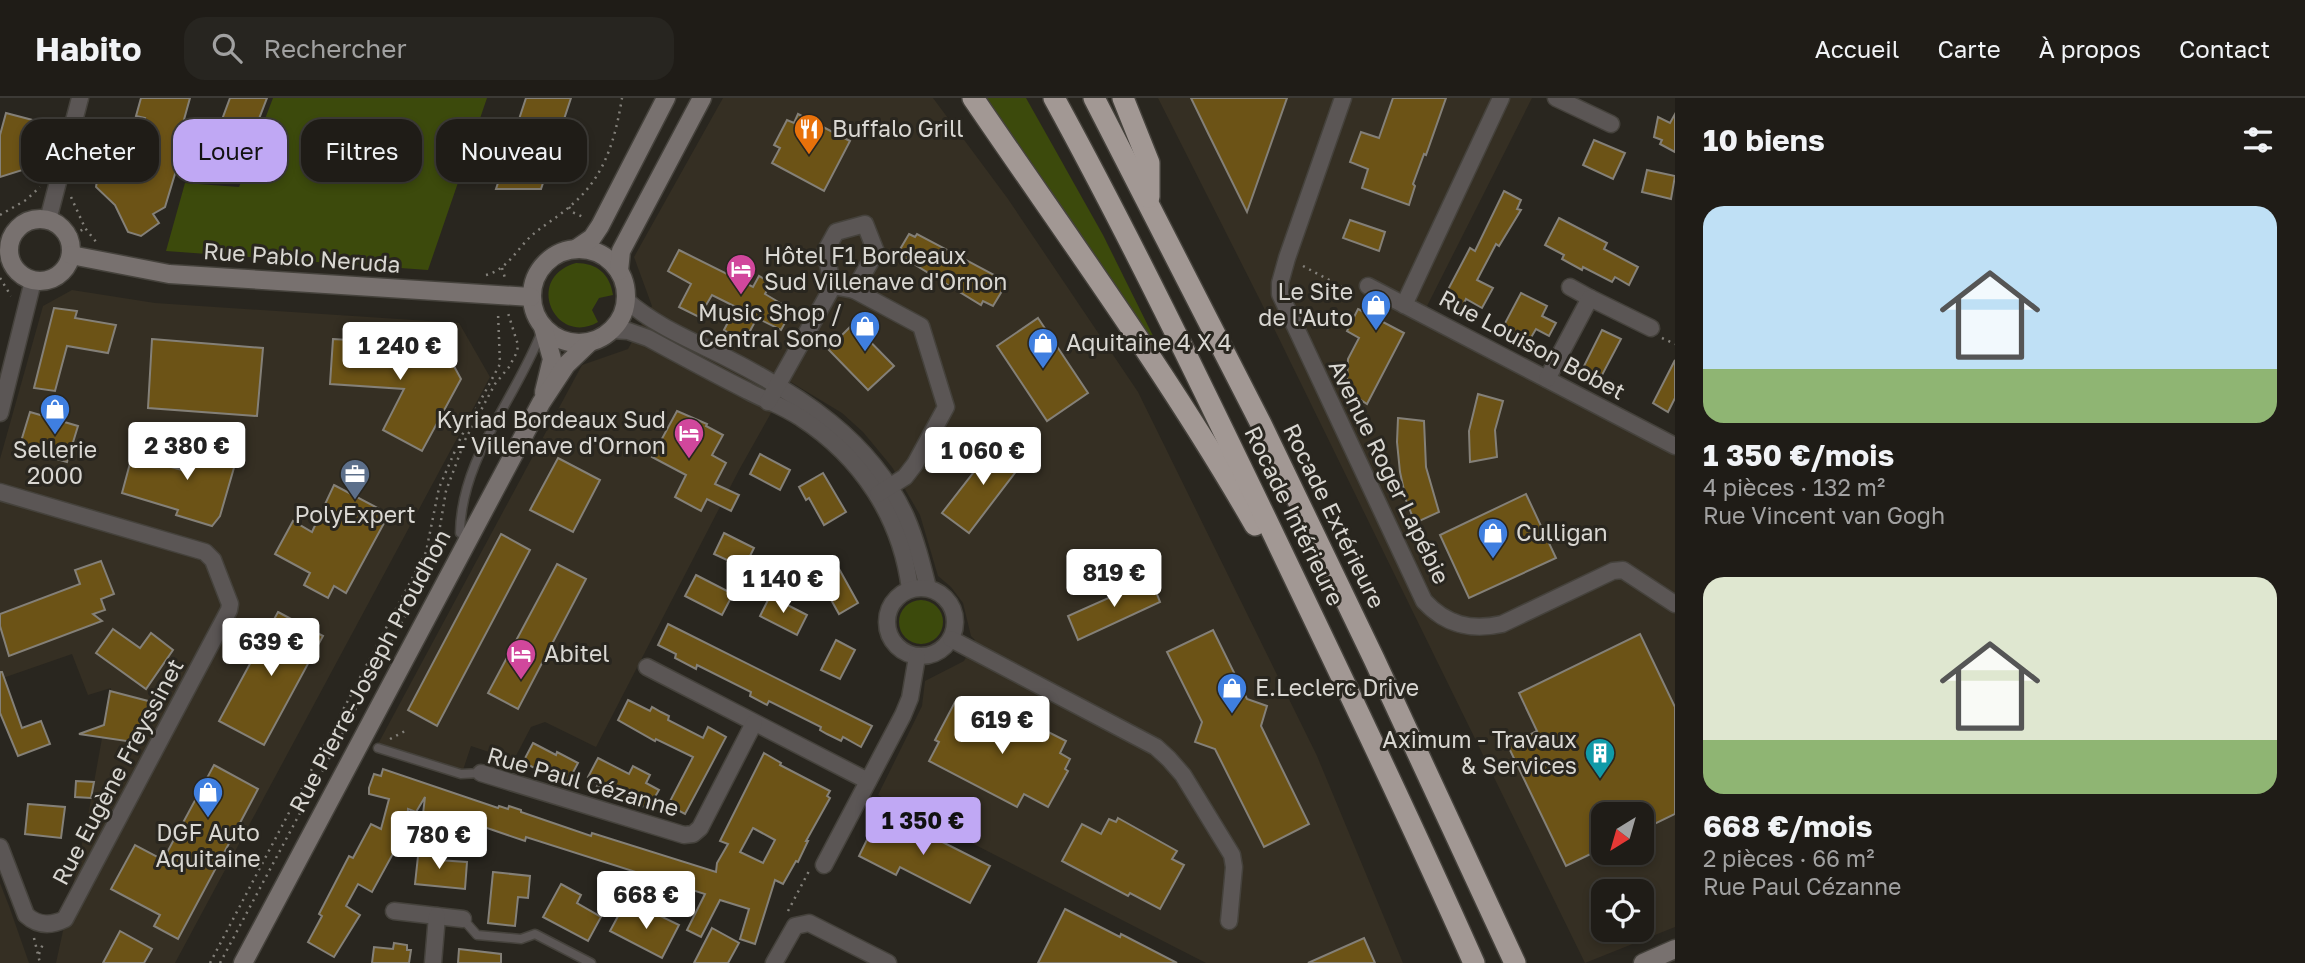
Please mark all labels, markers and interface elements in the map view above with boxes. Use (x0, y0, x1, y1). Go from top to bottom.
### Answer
search box (184, 17, 674, 80)
text: Habito (35, 29, 142, 68)
icon: search (208, 29, 246, 67)
text: Rechercher (264, 33, 407, 64)
text: Accueil (1815, 34, 1899, 63)
text: Carte (1937, 34, 2001, 63)
text: À propos (2039, 34, 2141, 63)
text: Contact (2179, 34, 2270, 63)
restaurant icon: Buffalo Grill (792, 112, 826, 156)
place label: Buffalo Grill (832, 114, 964, 142)
chip: Acheter (21, 119, 159, 182)
chip: Louer (173, 119, 287, 182)
chip: Filtres (301, 119, 422, 182)
chip: Nouveau (436, 119, 587, 182)
icon: filters (2239, 121, 2277, 159)
text: 10 biens (1703, 122, 1825, 158)
street label: Rue Pablo Neruda (202, 236, 402, 278)
place label: Hôtel F1 Bordeaux Sud Villenave d'Ornon (764, 241, 1007, 295)
hotel icon: Hôtel F1 Bordeaux Sud Villenave d'Ornon (724, 252, 758, 296)
icon: home (1927, 252, 2053, 378)
place label: Le Site de l'Auto (1258, 277, 1353, 331)
street label: Rue Louison Bobet (1435, 283, 1630, 405)
shop icon: Le Site de l'Auto (1359, 288, 1393, 332)
place label: Music Shop / Central Sono (698, 298, 842, 352)
shop icon: Music Shop / Central Sono (848, 309, 882, 353)
pin: 1 240 € (335, 322, 465, 382)
shop icon: Aquitaine 4 X 4 (1026, 326, 1060, 370)
place label: Aquitaine 4 X 4 (1066, 328, 1232, 356)
text: 1 240 € (359, 331, 441, 359)
street label: Avenue Roger Lapébie (1323, 355, 1456, 588)
shop icon: Sellerie 2000 (38, 392, 72, 436)
place label: Kyriad Bordeaux Sud - Villenave d'Ornon (437, 405, 666, 459)
hotel icon: Kyriad Bordeaux Sud - Villenave d'Ornon (672, 416, 706, 460)
street label: Rocade Extérieure (1278, 419, 1392, 613)
street label: Rocade Intérieure (1239, 421, 1350, 610)
pin: 2 380 € (122, 422, 252, 482)
pin: 1 060 € (918, 428, 1048, 487)
text: 2 380 € (144, 431, 230, 459)
place label: Sellerie 2000 (13, 435, 97, 489)
text: 1 060 € (941, 436, 1025, 464)
text: 1 350 €/mois (1703, 437, 1894, 473)
office icon: PolyExpert (338, 457, 372, 501)
text: 4 pièces · 132 m² (1703, 473, 1885, 501)
place label: PolyExpert (294, 500, 416, 528)
text: Rue Vincent van Gogh (1703, 501, 1945, 529)
shop icon: Culligan (1476, 516, 1510, 560)
place label: Culligan (1516, 518, 1608, 546)
street label: Rue Pierre-Joseph Proudhon (282, 524, 456, 817)
pin: 819 € (1065, 550, 1163, 609)
pin: 1 140 € (718, 556, 848, 615)
text: 819 € (1082, 558, 1146, 586)
text: 1 140 € (743, 564, 823, 592)
pin: 639 € (222, 618, 320, 678)
icon: home (1927, 623, 2053, 749)
text: 639 € (238, 627, 304, 655)
hotel icon: Abitel (504, 637, 538, 681)
place label: Abitel (544, 639, 610, 667)
street label: Rue Eugène Freyssinet (46, 654, 189, 889)
shop icon: E.Leclerc Drive (1215, 671, 1249, 715)
place label: E.Leclerc Drive (1255, 673, 1419, 701)
pin: 619 € (953, 696, 1051, 756)
text: 619 € (970, 705, 1034, 733)
place label: Aximum - Travaux & Services (1382, 725, 1577, 779)
building icon: Aximum - Travaux & Services (1583, 736, 1617, 780)
street label: Rue Paul Cézanne (484, 740, 682, 822)
shop icon: DGF Auto Aquitaine (191, 775, 225, 819)
pin: 1 350 € (858, 798, 988, 857)
north arrow (1591, 802, 1654, 864)
map controls (1591, 802, 1654, 942)
text: 1 350 € (882, 806, 964, 834)
text: 668 €/mois (1703, 808, 1873, 844)
pin: 780 € (390, 812, 488, 871)
place label: DGF Auto Aquitaine (155, 818, 261, 872)
text: 780 € (407, 820, 471, 848)
text: 2 pièces · 66 m² (1703, 844, 1874, 872)
pin: 668 € (597, 872, 695, 931)
text: Rue Paul Cézanne (1703, 872, 1901, 900)
button: locate (1591, 879, 1654, 942)
text: 668 € (613, 880, 679, 908)

